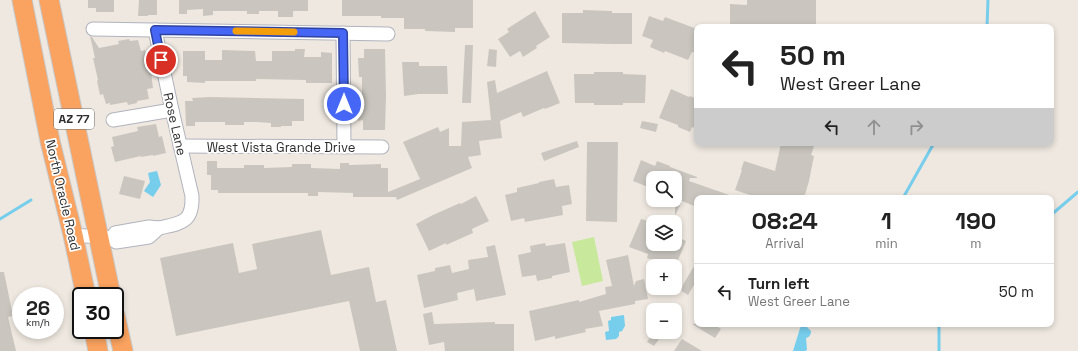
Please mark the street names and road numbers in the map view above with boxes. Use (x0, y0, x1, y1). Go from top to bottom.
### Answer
street label: Rose Lane (159, 91, 191, 157)
road number: AZ 77 (54, 109, 94, 129)
street label: North Oracle Road (42, 138, 84, 252)
street label: West Vista Grande Drive (207, 139, 355, 156)

